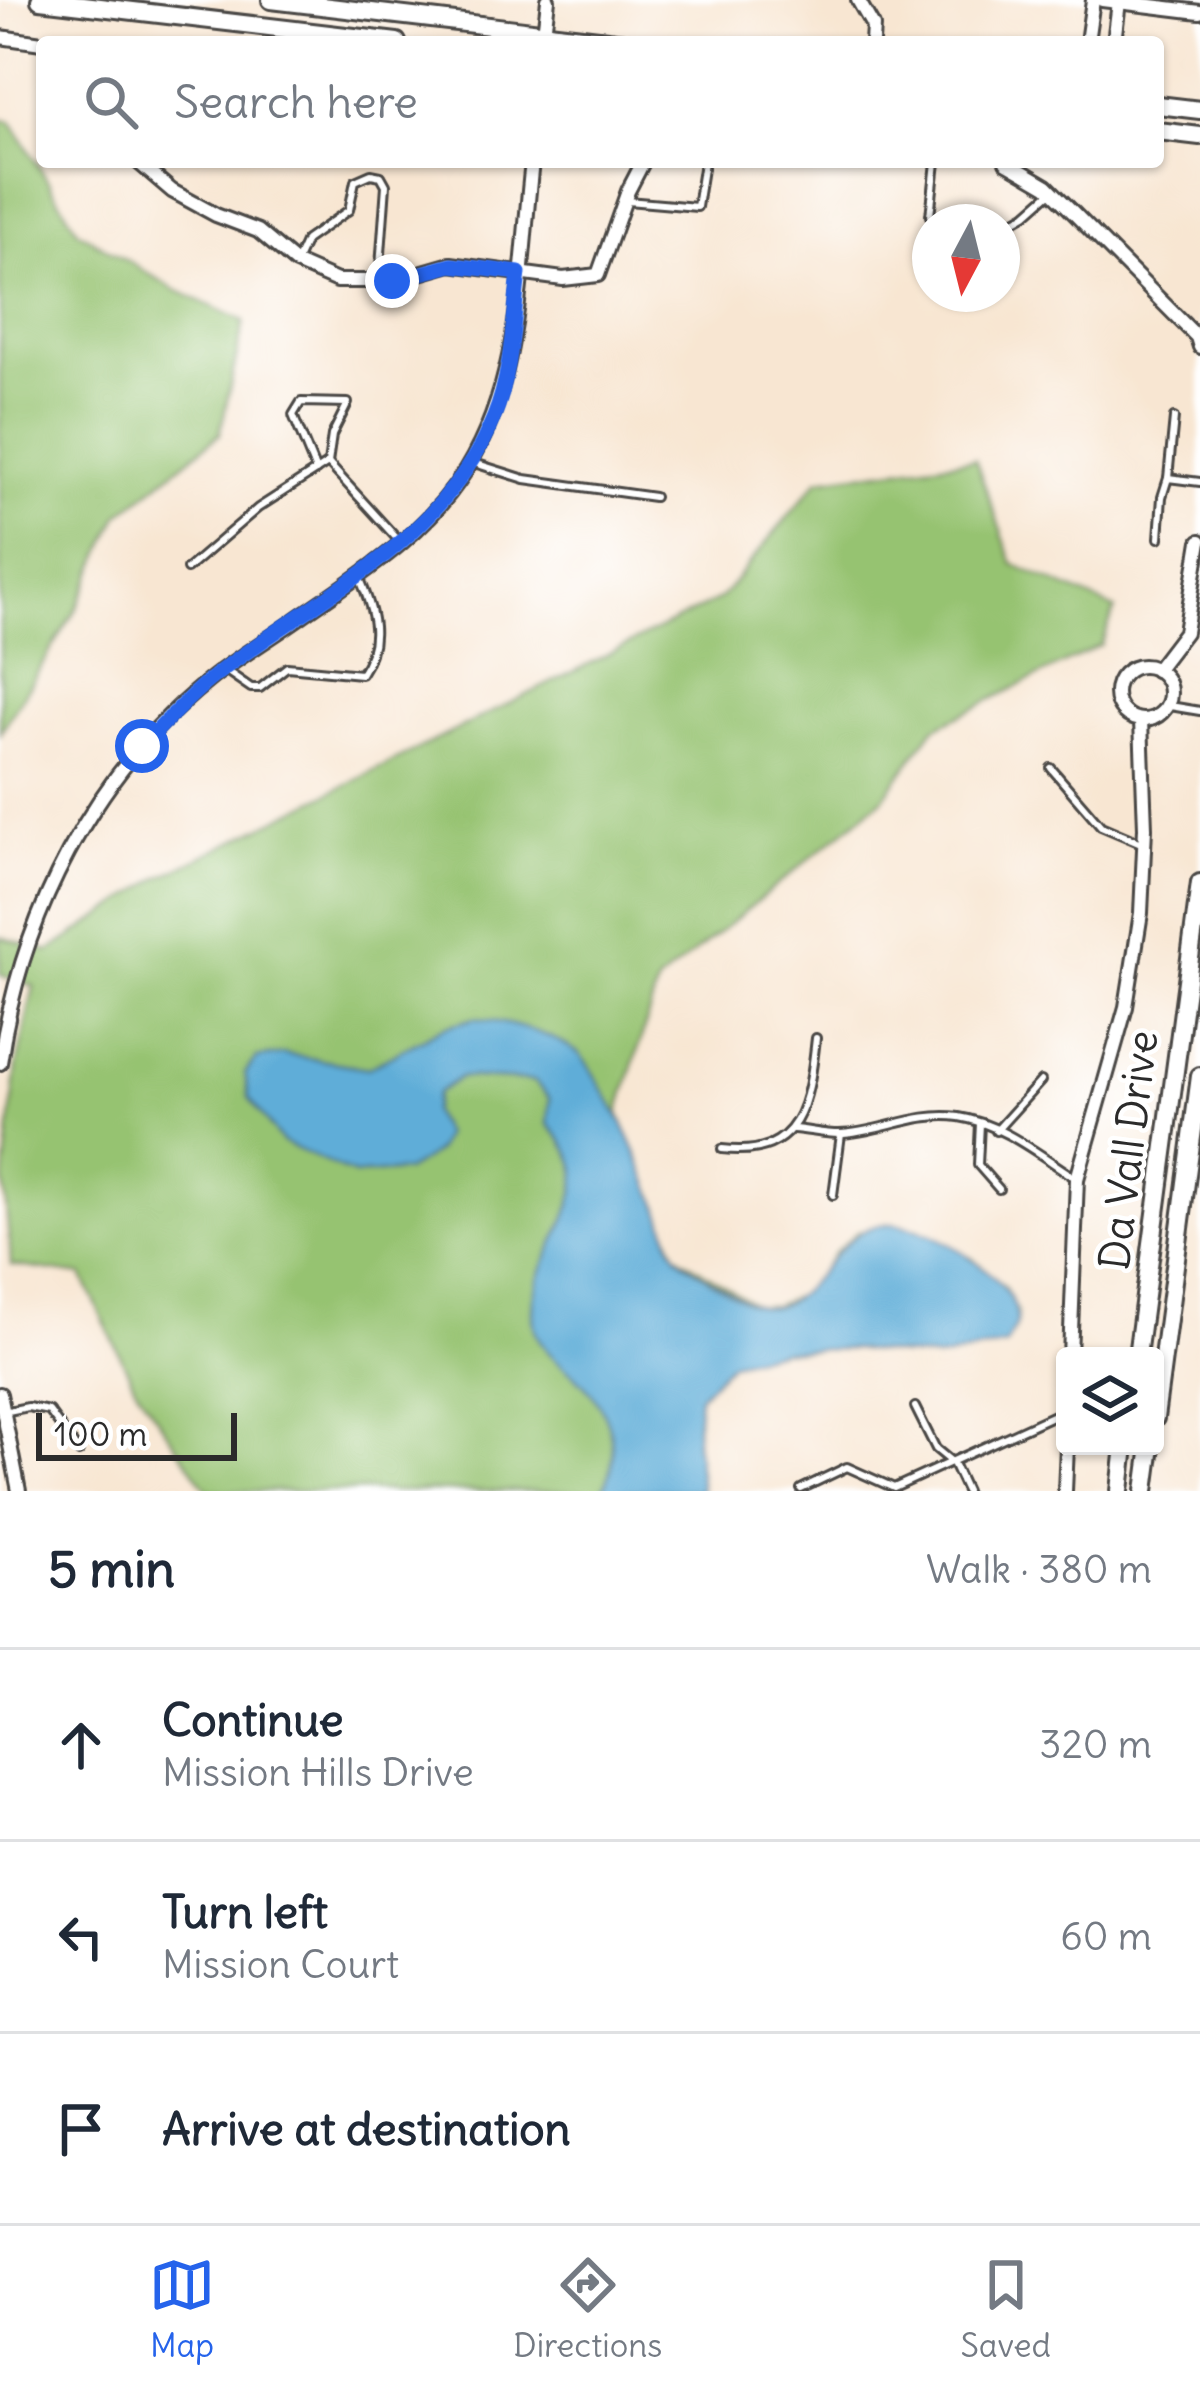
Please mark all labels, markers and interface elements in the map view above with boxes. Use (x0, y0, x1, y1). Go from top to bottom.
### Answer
search box (36, 36, 1164, 168)
icon: search (78, 69, 144, 135)
text: Search here (174, 74, 418, 130)
north arrow (912, 204, 1020, 312)
route end (365, 254, 419, 308)
route start (115, 719, 169, 773)
street label: Da Vall Drive (1088, 1028, 1168, 1272)
map controls (1056, 1347, 1164, 1455)
button: layers (1056, 1347, 1164, 1455)
scale bar (36, 1407, 237, 1460)
text: 100 m (54, 1413, 147, 1455)
text: 5 min (48, 1537, 175, 1601)
text: Walk · 380 m (926, 1545, 1152, 1594)
text: Continue (162, 1692, 344, 1748)
icon: ahead (48, 1712, 114, 1778)
text: 320 m (1039, 1720, 1152, 1769)
text: Mission Hills Drive (162, 1748, 474, 1797)
text: Turn left (162, 1884, 328, 1940)
icon: left (48, 1904, 114, 1970)
text: 60 m (1060, 1912, 1152, 1961)
text: Mission Court (162, 1940, 399, 1989)
icon: arrive (48, 2096, 114, 2162)
text: Arrive at destination (162, 2101, 571, 2157)
tab: Map (149, 2252, 215, 2366)
tab: Directions (513, 2252, 662, 2366)
tab: Saved (961, 2252, 1051, 2366)

